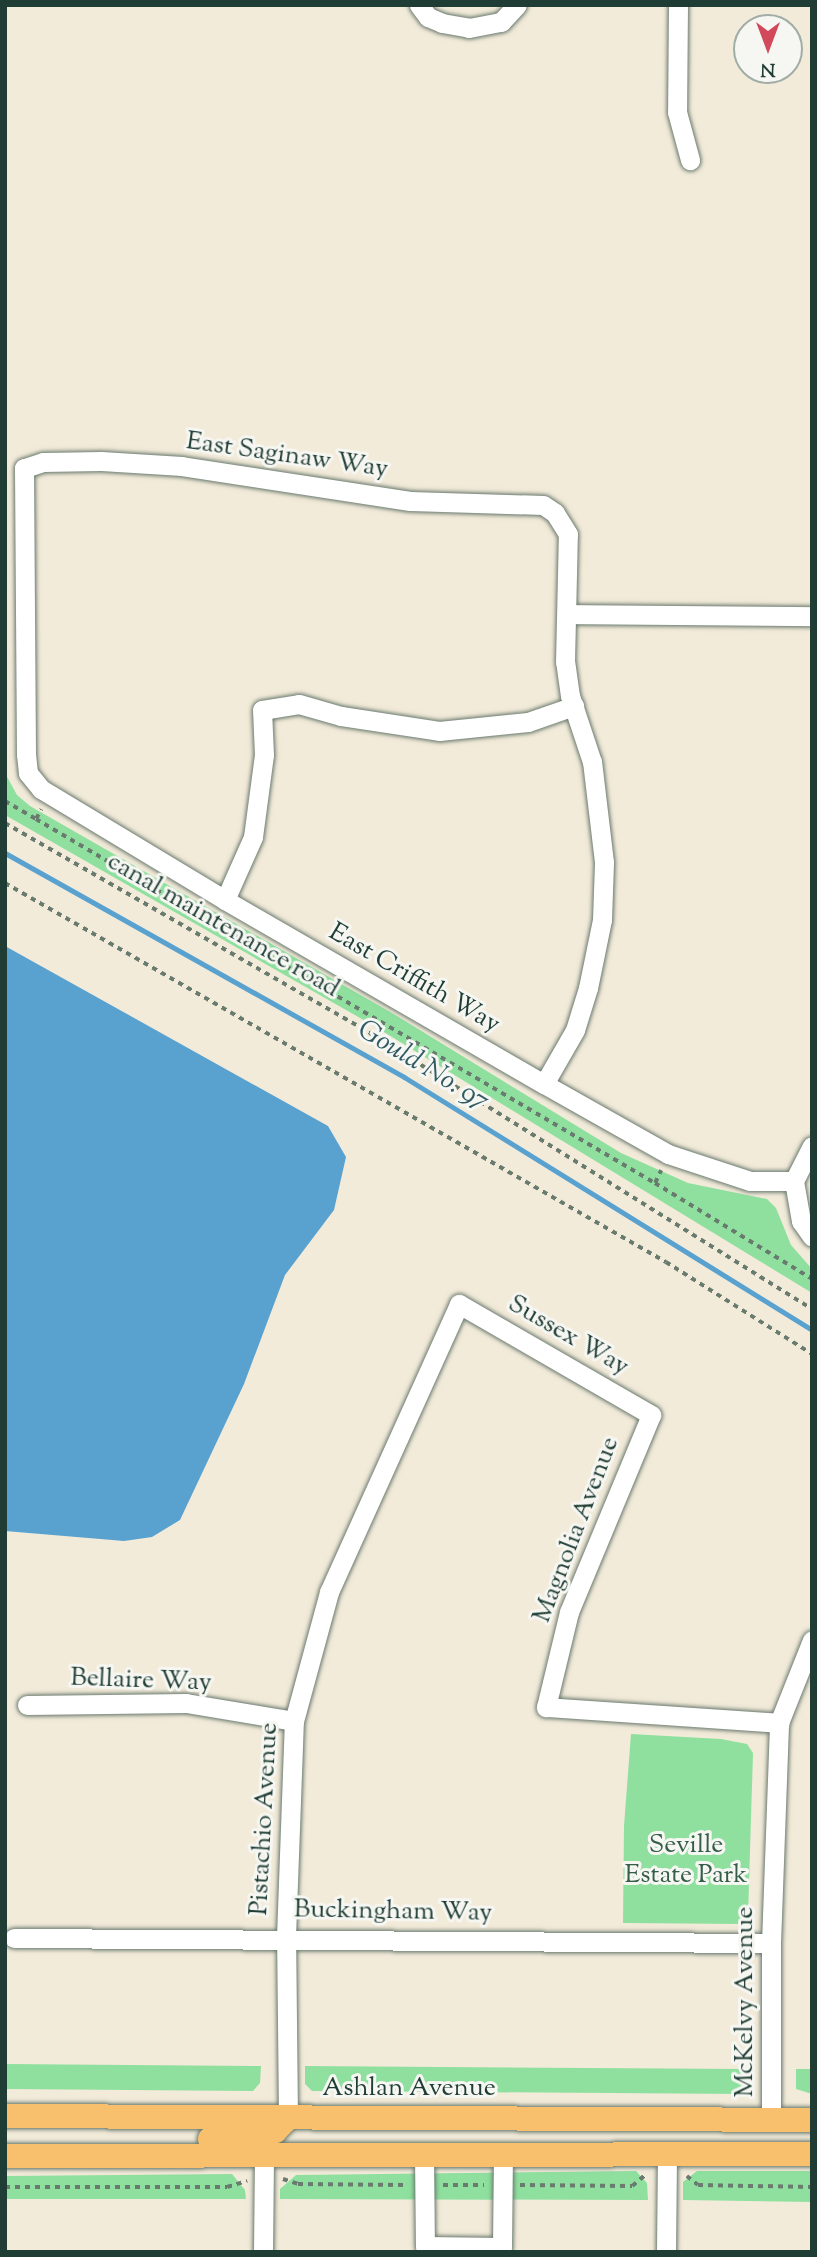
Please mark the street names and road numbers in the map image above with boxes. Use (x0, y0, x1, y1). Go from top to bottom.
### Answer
street label: East Saginaw Way (184, 426, 390, 486)
street label: canal maintenance road (101, 847, 345, 1005)
street label: East Criffith Way (323, 917, 505, 1041)
street label: Sussex Way (502, 1289, 634, 1383)
street label: Magnolia Avenue (527, 1433, 627, 1627)
street label: Bellaire Way (70, 1663, 212, 1699)
street label: Pistachio Avenue (244, 1722, 286, 1916)
street label: Buckingham Way (293, 1895, 493, 1929)
street label: McKelvy Avenue (730, 1907, 762, 2097)
street label: Ashlan Avenue (322, 2073, 496, 2105)

